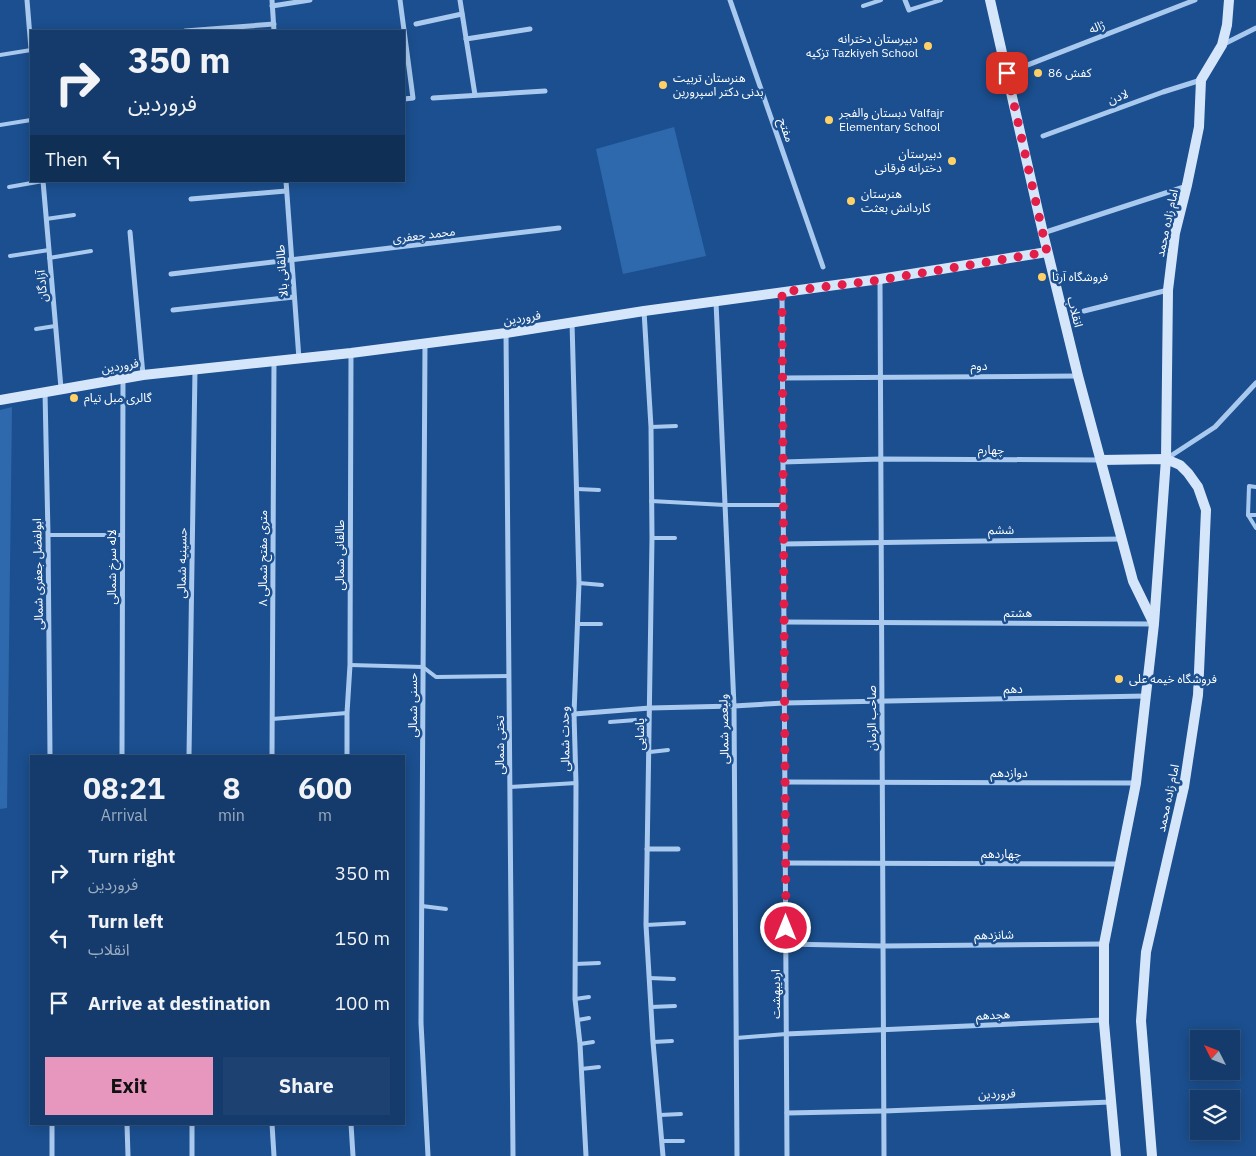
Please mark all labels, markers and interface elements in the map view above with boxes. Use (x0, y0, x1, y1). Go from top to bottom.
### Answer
street label: ژاله (1087, 17, 1107, 36)
place label: دبیرستان دخترانه تزكيه Tazkiyeh School (806, 31, 918, 60)
text: 350 m (128, 37, 231, 83)
marker: دبیرستان دخترانه تزكيه Tazkiyeh School (922, 40, 934, 52)
icon: right (45, 50, 110, 115)
pin (986, 52, 1028, 94)
icon: arrive (993, 59, 1021, 87)
place label: کفش 86 (1048, 65, 1092, 80)
marker: کفش 86 (1032, 67, 1044, 79)
place label: هنرستان تربیت بدنی دکتر اسپرورین (673, 70, 763, 100)
marker: هنرستان تربیت بدنی دکتر اسپرورین (657, 79, 669, 91)
street label: لادن (1105, 86, 1130, 107)
text: فروردین (128, 88, 197, 117)
place label: دبستان والفجر Valfajr Elementary School (838, 105, 945, 134)
marker: دبستان والفجر Valfajr Elementary School (823, 114, 835, 126)
street label: مفتح (773, 116, 798, 145)
icon: left (98, 145, 126, 173)
place label: دبیرستان دخترانه فرقانی (875, 146, 942, 175)
text: Then (45, 147, 88, 171)
marker: دبیرستان دخترانه فرقانی (946, 155, 958, 167)
place label: هنرستان کاردانش بعثت (861, 186, 931, 215)
street label: امام زاده محمد (1152, 187, 1183, 259)
marker: هنرستان کاردانش بعثت (845, 195, 857, 207)
street label: محمد جعفری (392, 223, 456, 246)
street label: طالقانی بالا (272, 244, 291, 298)
street label: آزادگان (33, 269, 50, 303)
place label: فروشگاه آرتا (1052, 269, 1108, 284)
marker: فروشگاه آرتا (1036, 271, 1048, 283)
street label: انقلاب (1064, 295, 1087, 329)
street label: فروردین (502, 307, 542, 328)
street label: فروردین (100, 355, 140, 376)
street label: دوم (971, 358, 988, 375)
place label: گالری مبل تیام (84, 390, 153, 407)
marker: گالری مبل تیام (68, 392, 80, 404)
street label: چهارم (978, 442, 1004, 459)
street label: ۸ متری مفتح شمالی (255, 510, 272, 606)
street label: ابولفضل جعفری شمالی (29, 518, 46, 630)
street label: طالقانی شمالی (332, 520, 347, 590)
street label: ششم (988, 522, 1014, 539)
street label: حسینیه شمالی (173, 527, 190, 599)
street label: لاله سرخ شمالی (104, 529, 121, 605)
street label: هشتم (1004, 605, 1032, 622)
place label: فروشگاه خیمه علی (1129, 671, 1217, 686)
street label: حسنی شمالی (405, 673, 420, 737)
marker: فروشگاه خیمه علی (1113, 673, 1125, 685)
street label: دهم (1003, 681, 1023, 698)
street label: صاحب الزمان (864, 685, 879, 751)
street label: ولیعصر شمالی (715, 694, 732, 764)
street label: وحدت شمالی (556, 706, 573, 772)
street label: تختی شمالی (492, 715, 507, 775)
street label: پاشایی (632, 718, 648, 750)
street label: امام زاده محمد (1153, 762, 1184, 834)
street label: دوازدهم (990, 765, 1028, 782)
text: 08:21 (83, 768, 165, 807)
text: 8 (222, 768, 240, 807)
text: 600 (298, 768, 352, 807)
text: Arrival (101, 805, 147, 825)
text: min (218, 805, 245, 825)
text: m (318, 805, 332, 825)
text: Turn right (88, 844, 175, 868)
street label: چهاردهم (981, 846, 1021, 863)
icon: right (45, 859, 73, 887)
text: 350 m (335, 861, 390, 885)
text: فروردین (88, 874, 138, 894)
position arrow (759, 901, 811, 953)
text: Turn left (88, 909, 164, 933)
icon: left (45, 924, 73, 952)
text: 150 m (335, 926, 390, 950)
street label: شانزدهم (974, 927, 1014, 944)
text: انقلاب (88, 939, 130, 959)
street label: اردیبهشت (768, 969, 783, 1019)
icon: arrive (45, 989, 73, 1017)
text: Arrive at destination (88, 991, 271, 1015)
text: 100 m (335, 991, 390, 1015)
street label: هجدهم (975, 1006, 1011, 1025)
north arrow (1190, 1030, 1240, 1080)
map controls (1190, 1030, 1240, 1140)
button: Exit (45, 1057, 213, 1115)
button: Share (223, 1057, 390, 1115)
street label: فروردین (978, 1085, 1016, 1102)
button: layers (1190, 1090, 1240, 1140)

